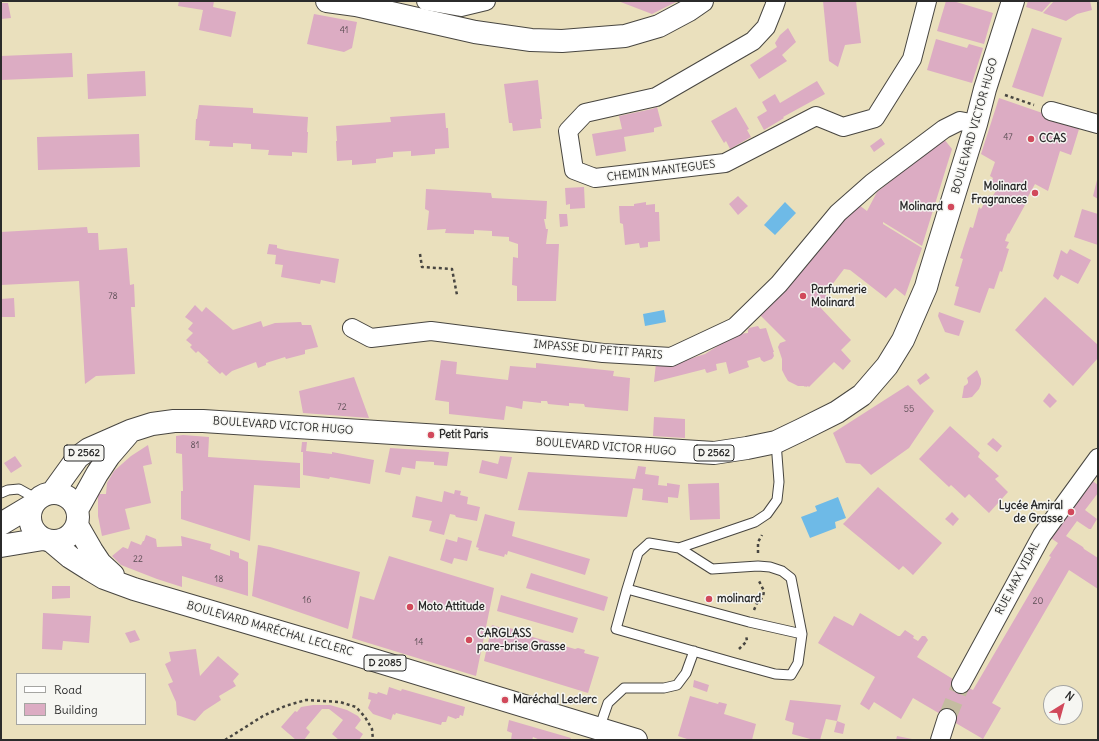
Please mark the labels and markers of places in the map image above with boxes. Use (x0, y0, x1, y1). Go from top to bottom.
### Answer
place label: CCAS (1039, 132, 1066, 146)
marker: CCAS (1026, 134, 1036, 144)
place label: Molinard Fragrances (971, 180, 1027, 206)
marker: Molinard Fragrances (1030, 188, 1040, 198)
place label: Molinard (900, 200, 943, 214)
marker: Molinard (946, 202, 956, 212)
place label: Parfumerie Molinard (811, 283, 867, 309)
marker: Parfumerie Molinard (798, 291, 808, 301)
place label: Petit Paris (439, 428, 488, 442)
marker: Petit Paris (426, 430, 436, 440)
place label: Lycée Amiral de Grasse (999, 499, 1063, 525)
marker: Lycée Amiral de Grasse (1066, 507, 1076, 517)
place label: molinard (717, 592, 761, 606)
marker: molinard (704, 594, 714, 604)
place label: Moto Attitude (418, 600, 485, 614)
marker: Moto Attitude (405, 602, 415, 612)
place label: CARGLASS pare-brise Grasse (477, 627, 565, 653)
marker: CARGLASS pare-brise Grasse (464, 635, 474, 645)
place label: Maréchal Leclerc (513, 693, 597, 707)
marker: Maréchal Leclerc (500, 695, 510, 705)

